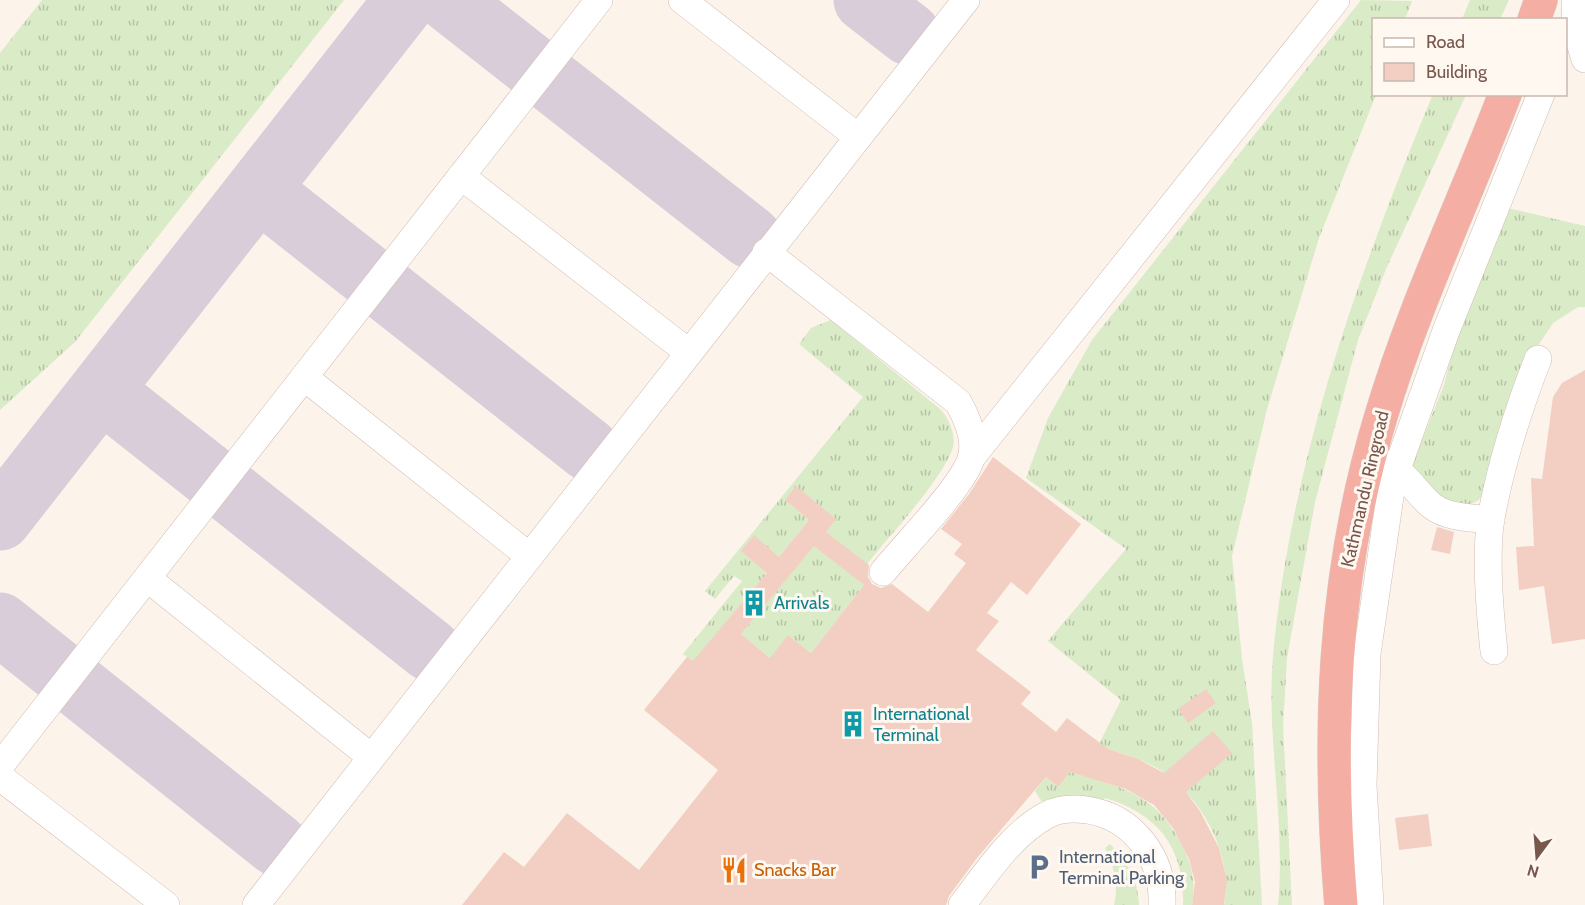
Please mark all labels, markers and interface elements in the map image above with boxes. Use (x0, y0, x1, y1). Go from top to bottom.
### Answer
legend (1372, 18, 1567, 96)
text: Road (1426, 31, 1465, 53)
text: Building (1426, 61, 1488, 83)
street label: Kathmandu Ringroad (1336, 409, 1394, 569)
building icon: Arrivals (739, 588, 769, 618)
place label: Arrivals (774, 592, 829, 614)
place label: International Terminal (873, 703, 970, 746)
building icon: International Terminal (838, 709, 868, 739)
north arrow (1507, 827, 1567, 887)
place label: International Terminal Parking (1059, 846, 1185, 889)
parking icon: International Terminal Parking (1024, 852, 1054, 882)
restaurant icon: Snacks Bar (719, 855, 749, 885)
place label: Snacks Bar (754, 859, 836, 881)
text: N (1525, 860, 1541, 882)

